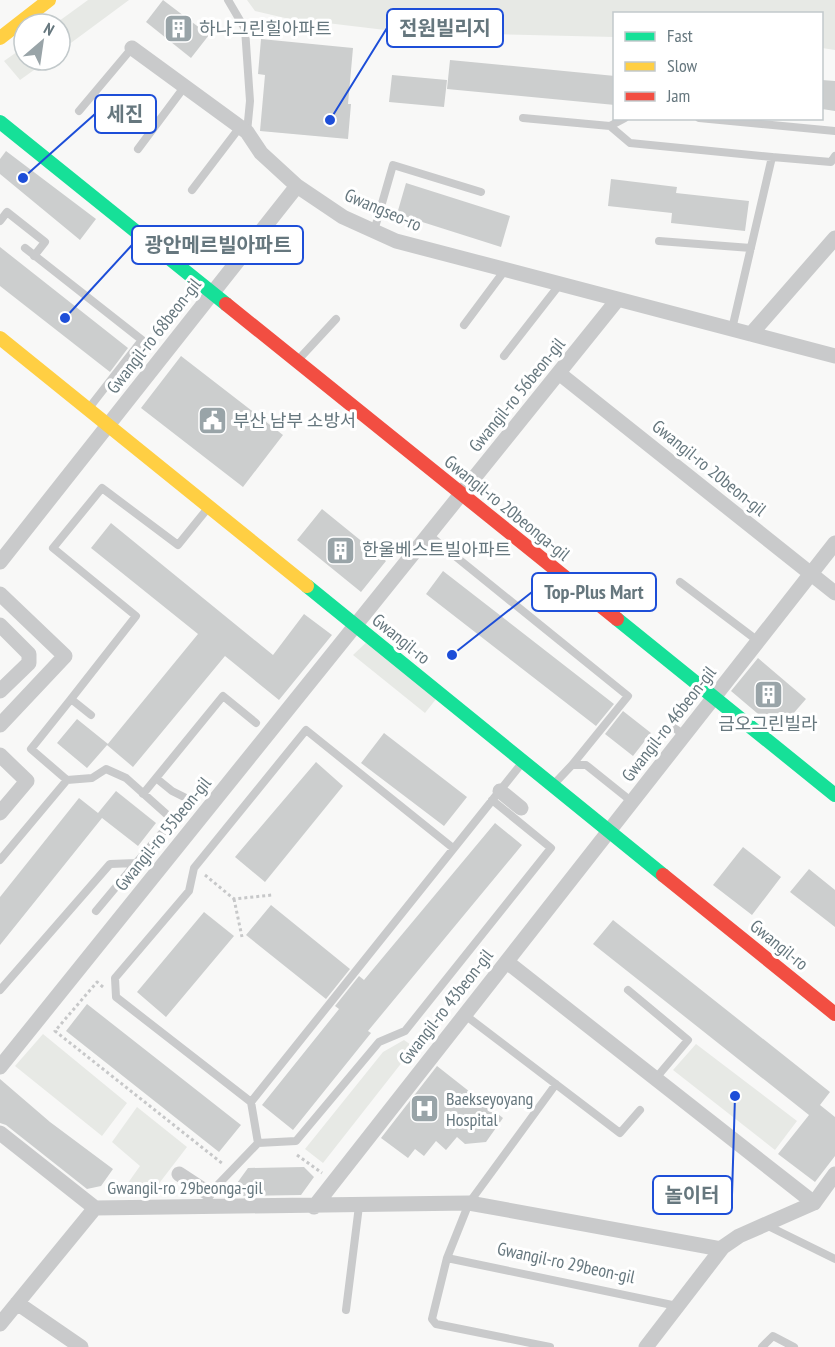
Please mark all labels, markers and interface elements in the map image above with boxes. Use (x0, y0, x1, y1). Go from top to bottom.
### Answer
callout: 전원빌리지 (387, 9, 503, 47)
north arrow (12, 12, 72, 72)
legend (613, 12, 823, 120)
building icon: 하나그린힐아파트 (162, 13, 194, 45)
text: 전원빌리지 (399, 15, 491, 41)
place label: 하나그린힐아파트 (199, 17, 331, 40)
text: N (41, 18, 58, 40)
text: Fast (667, 24, 693, 47)
text: Slow (667, 54, 698, 77)
text: Jam (666, 84, 690, 107)
callout: 세진 (95, 95, 156, 133)
text: 세진 (107, 101, 143, 127)
street label: Gwangseo-ro (341, 183, 425, 236)
callout: 광안메르빌아파트 (132, 226, 303, 264)
text: 광안메르빌아파트 (144, 232, 292, 258)
street label: Gwangil-ro 68beon-gil (101, 273, 206, 398)
street label: Gwangil-ro 56beon-gil (464, 332, 570, 456)
public building icon: 부산 남부 소방서 (196, 405, 228, 437)
place label: 부산 남부 소방서 (233, 409, 357, 432)
street label: Gwangil-ro 20beon-gil (648, 415, 772, 521)
street label: Gwangil-ro 20beonga-gil (440, 450, 576, 566)
building icon: 한울베스트빌아파트 (325, 534, 357, 566)
place label: 한울베스트빌아파트 (362, 538, 511, 561)
callout: Top-Plus Mart (532, 573, 656, 611)
text: Top-Plus Mart (544, 579, 644, 605)
street label: Gwangil-ro (367, 608, 435, 669)
street label: Gwangil-ro 46beon-gil (616, 661, 721, 786)
building icon: 금오그린빌라 (752, 679, 784, 711)
place label: 금오그린빌라 (718, 712, 818, 735)
street label: Gwangil-ro 55beon-gil (110, 771, 216, 895)
street label: Gwangil-ro (745, 914, 813, 975)
street label: Gwangil-ro 43beon-gil (393, 944, 498, 1069)
place label: Baekseyoyang Hospital (446, 1087, 533, 1131)
hospital icon: Baekseyoyang Hospital (409, 1093, 441, 1125)
street label: Gwangil-ro 29beonga-gil (107, 1176, 263, 1199)
callout: 놀이터 (653, 1176, 732, 1214)
text: 놀이터 (664, 1182, 720, 1208)
street label: Gwangil-ro 29beon-gil (495, 1237, 638, 1289)

